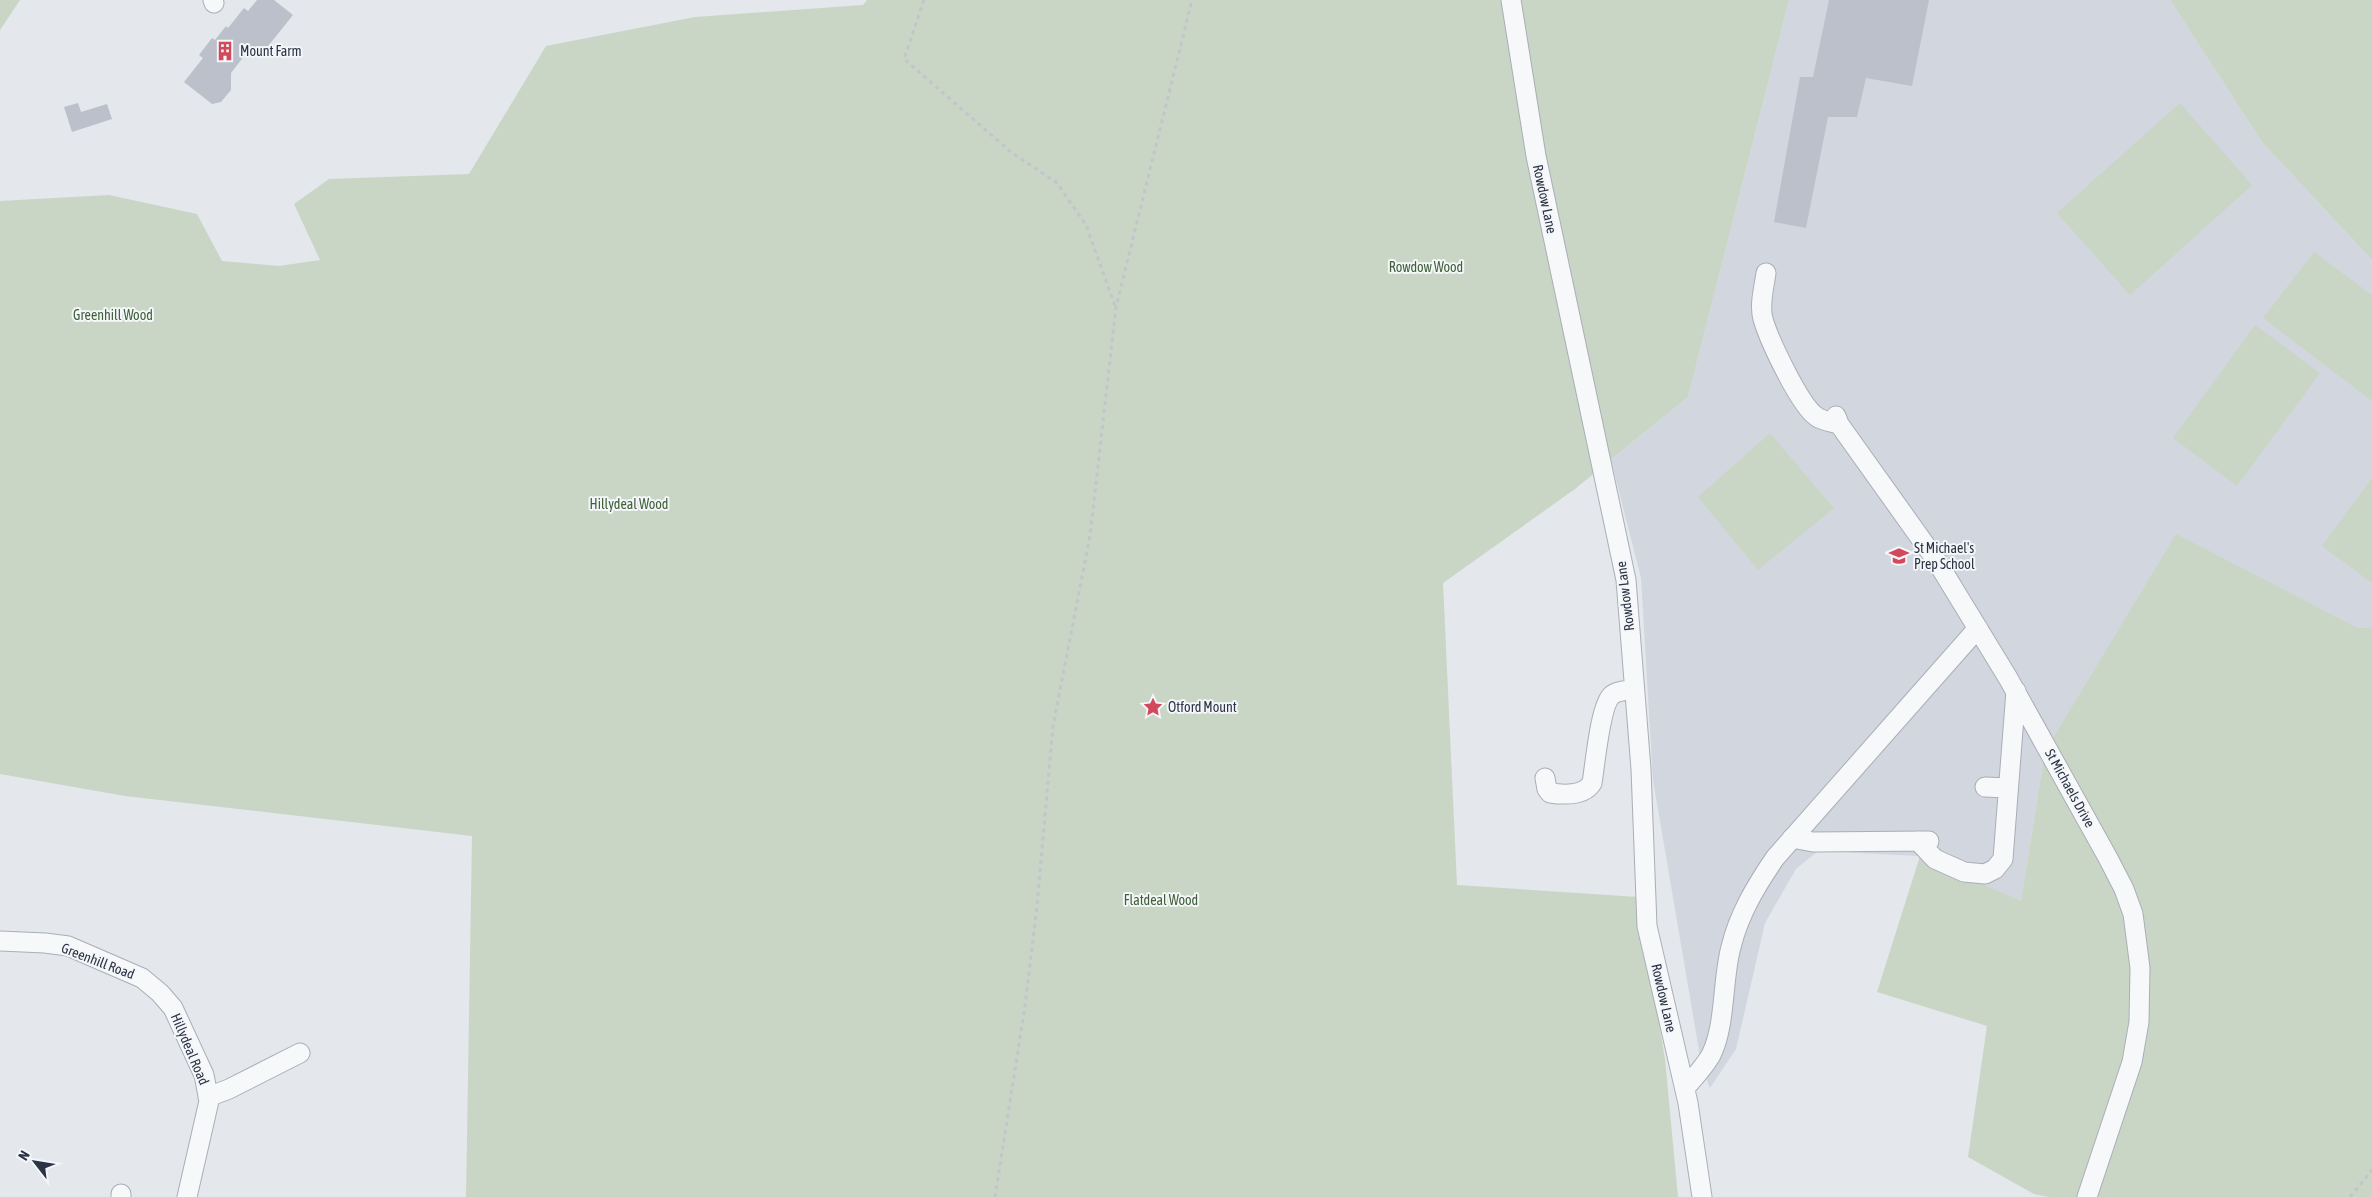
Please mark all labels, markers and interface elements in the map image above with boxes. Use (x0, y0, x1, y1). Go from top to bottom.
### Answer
building icon: Mount Farm (214, 40, 236, 62)
place label: Mount Farm (240, 43, 302, 59)
street label: Rowdow Lane (1530, 163, 1560, 235)
park label: Rowdow Wood (1389, 259, 1463, 275)
park label: Greenhill Wood (73, 307, 153, 323)
park label: Hillydeal Wood (590, 496, 668, 512)
place label: St Michael's Prep School (1914, 540, 1975, 572)
school or university icon: St Michael's Prep School (1888, 545, 1910, 567)
street label: Rowdow Lane (1613, 560, 1637, 632)
place icon: Otford Mount (1142, 696, 1164, 718)
place label: Otford Mount (1168, 699, 1237, 715)
street label: St Michaels Drive (2042, 746, 2098, 830)
park label: Flatdeal Wood (1124, 892, 1198, 908)
street label: Greenhill Road (59, 940, 137, 982)
street label: Rowdow Lane (1648, 962, 1680, 1034)
street label: Hillydeal Road (168, 1011, 212, 1087)
north arrow (10, 1137, 60, 1187)
text: N (15, 1148, 33, 1163)

